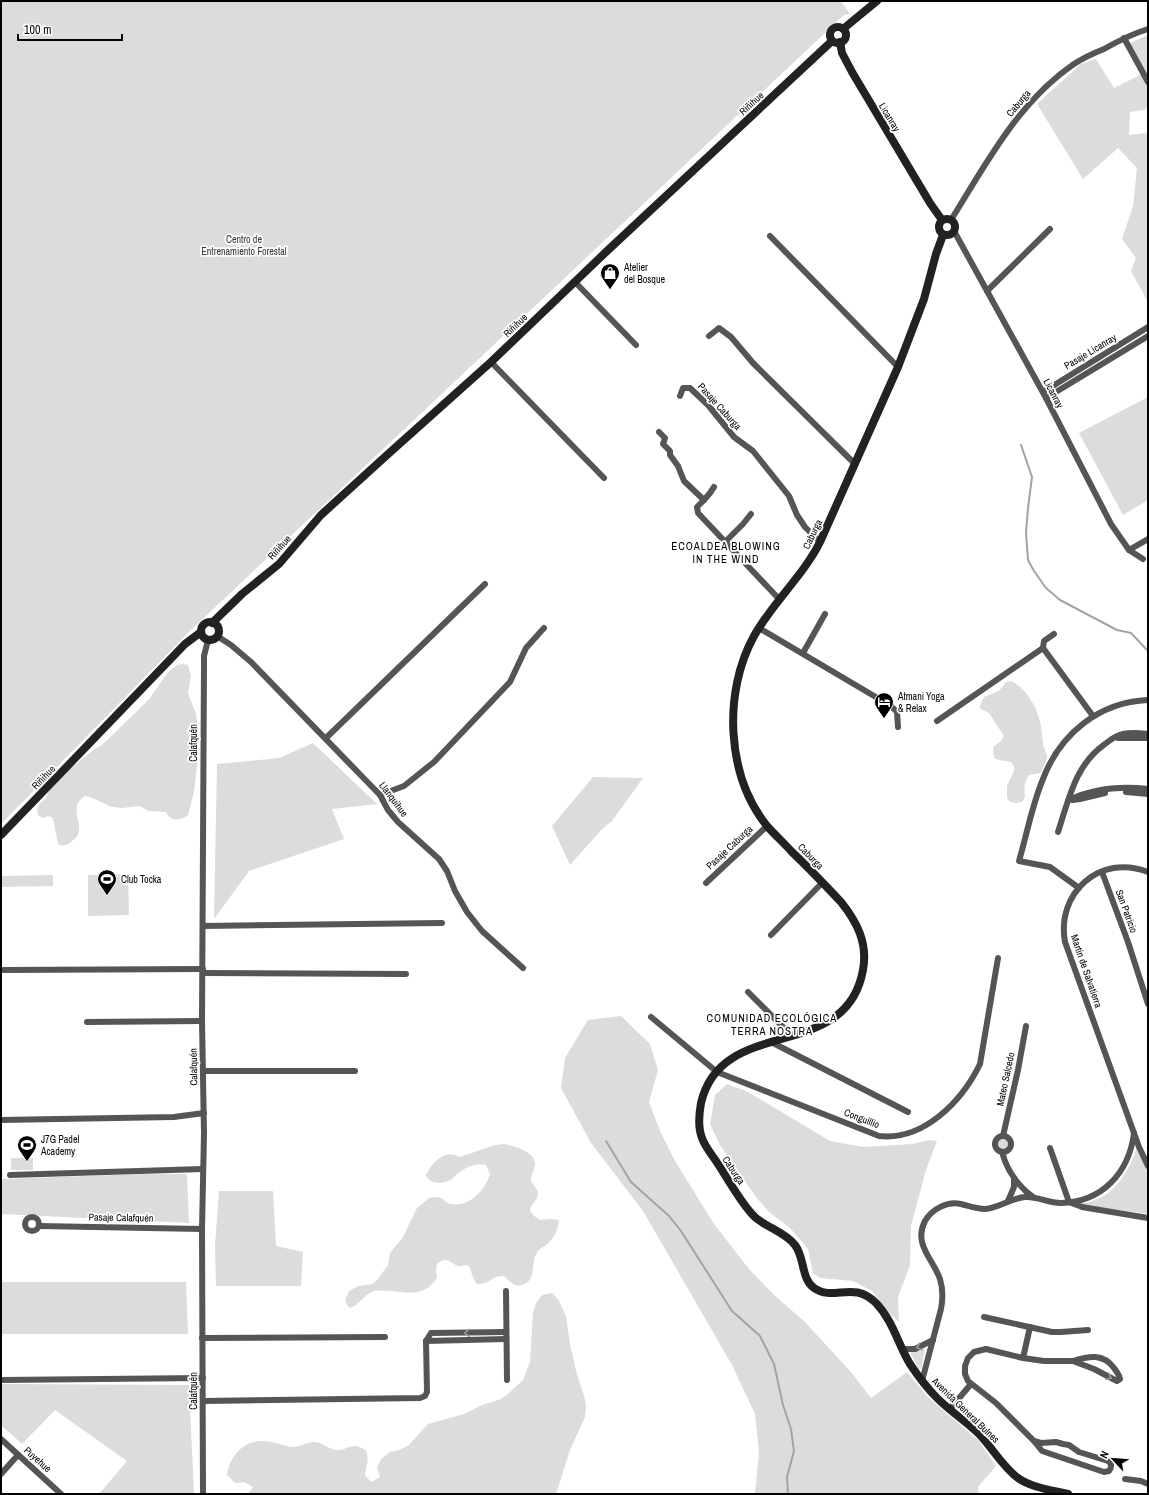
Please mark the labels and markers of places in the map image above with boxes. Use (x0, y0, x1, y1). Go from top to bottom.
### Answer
place label: Atelier del Bosque (623, 261, 665, 286)
shop icon: Atelier del Bosque (599, 262, 621, 290)
place label: Atmani Yoga & Relax (897, 690, 945, 715)
hotel icon: Atmani Yoga & Relax (873, 691, 895, 719)
sports icon: Club Tocka (96, 868, 118, 896)
place label: Club Tocka (121, 873, 162, 886)
place label: J7G Padel Academy (40, 1133, 79, 1158)
sports icon: J7G Padel Academy (16, 1134, 38, 1162)

